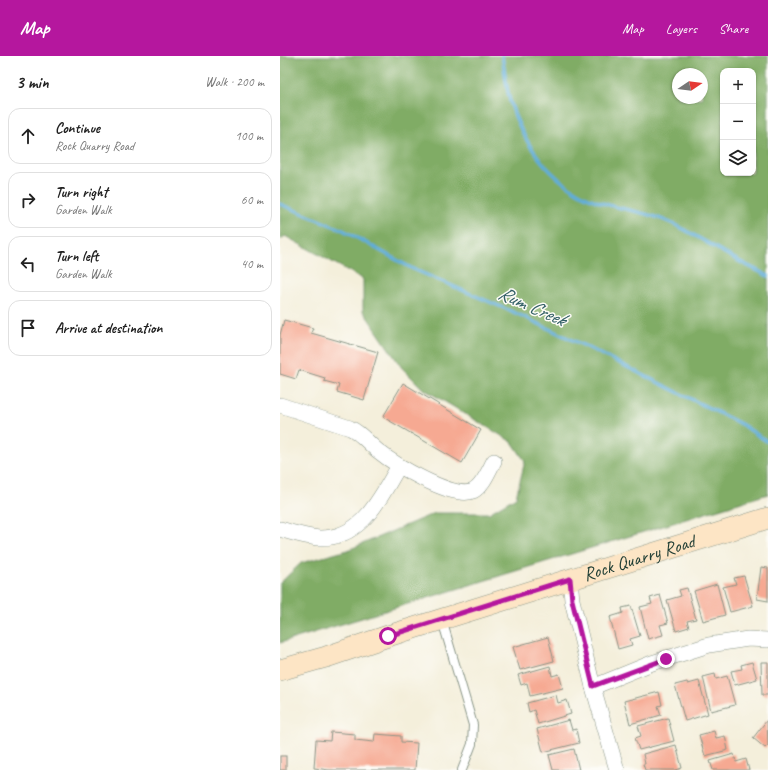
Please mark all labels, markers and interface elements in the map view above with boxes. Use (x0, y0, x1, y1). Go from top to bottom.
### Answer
text: Map (20, 16, 50, 40)
text: Map (622, 20, 644, 37)
text: Layers (666, 20, 697, 37)
text: Share (719, 20, 748, 37)
north arrow (672, 68, 708, 104)
map controls (720, 68, 756, 176)
button: + (720, 68, 756, 104)
text: 3 min (16, 72, 49, 93)
text: Walk · 200 m (205, 74, 264, 90)
button: − (720, 104, 756, 140)
text: Continue (55, 119, 100, 138)
icon: ahead (17, 125, 39, 147)
text: 100 m (235, 128, 263, 144)
text: Rock Quarry Road (55, 138, 134, 154)
button: layers (720, 140, 756, 176)
text: Turn right (55, 183, 108, 202)
icon: right (17, 189, 39, 211)
text: 60 m (241, 192, 263, 208)
text: Garden Walk (55, 202, 112, 218)
text: Turn left (55, 247, 98, 266)
icon: left (17, 253, 39, 275)
text: 40 m (241, 256, 263, 272)
text: Garden Walk (55, 266, 112, 282)
water label: Rum Creek (495, 280, 573, 333)
icon: arrive (17, 317, 39, 339)
text: Arrive at destination (55, 319, 162, 338)
street label: Rock Quarry Road (580, 529, 700, 587)
route start (379, 627, 397, 645)
route end (657, 650, 675, 668)

